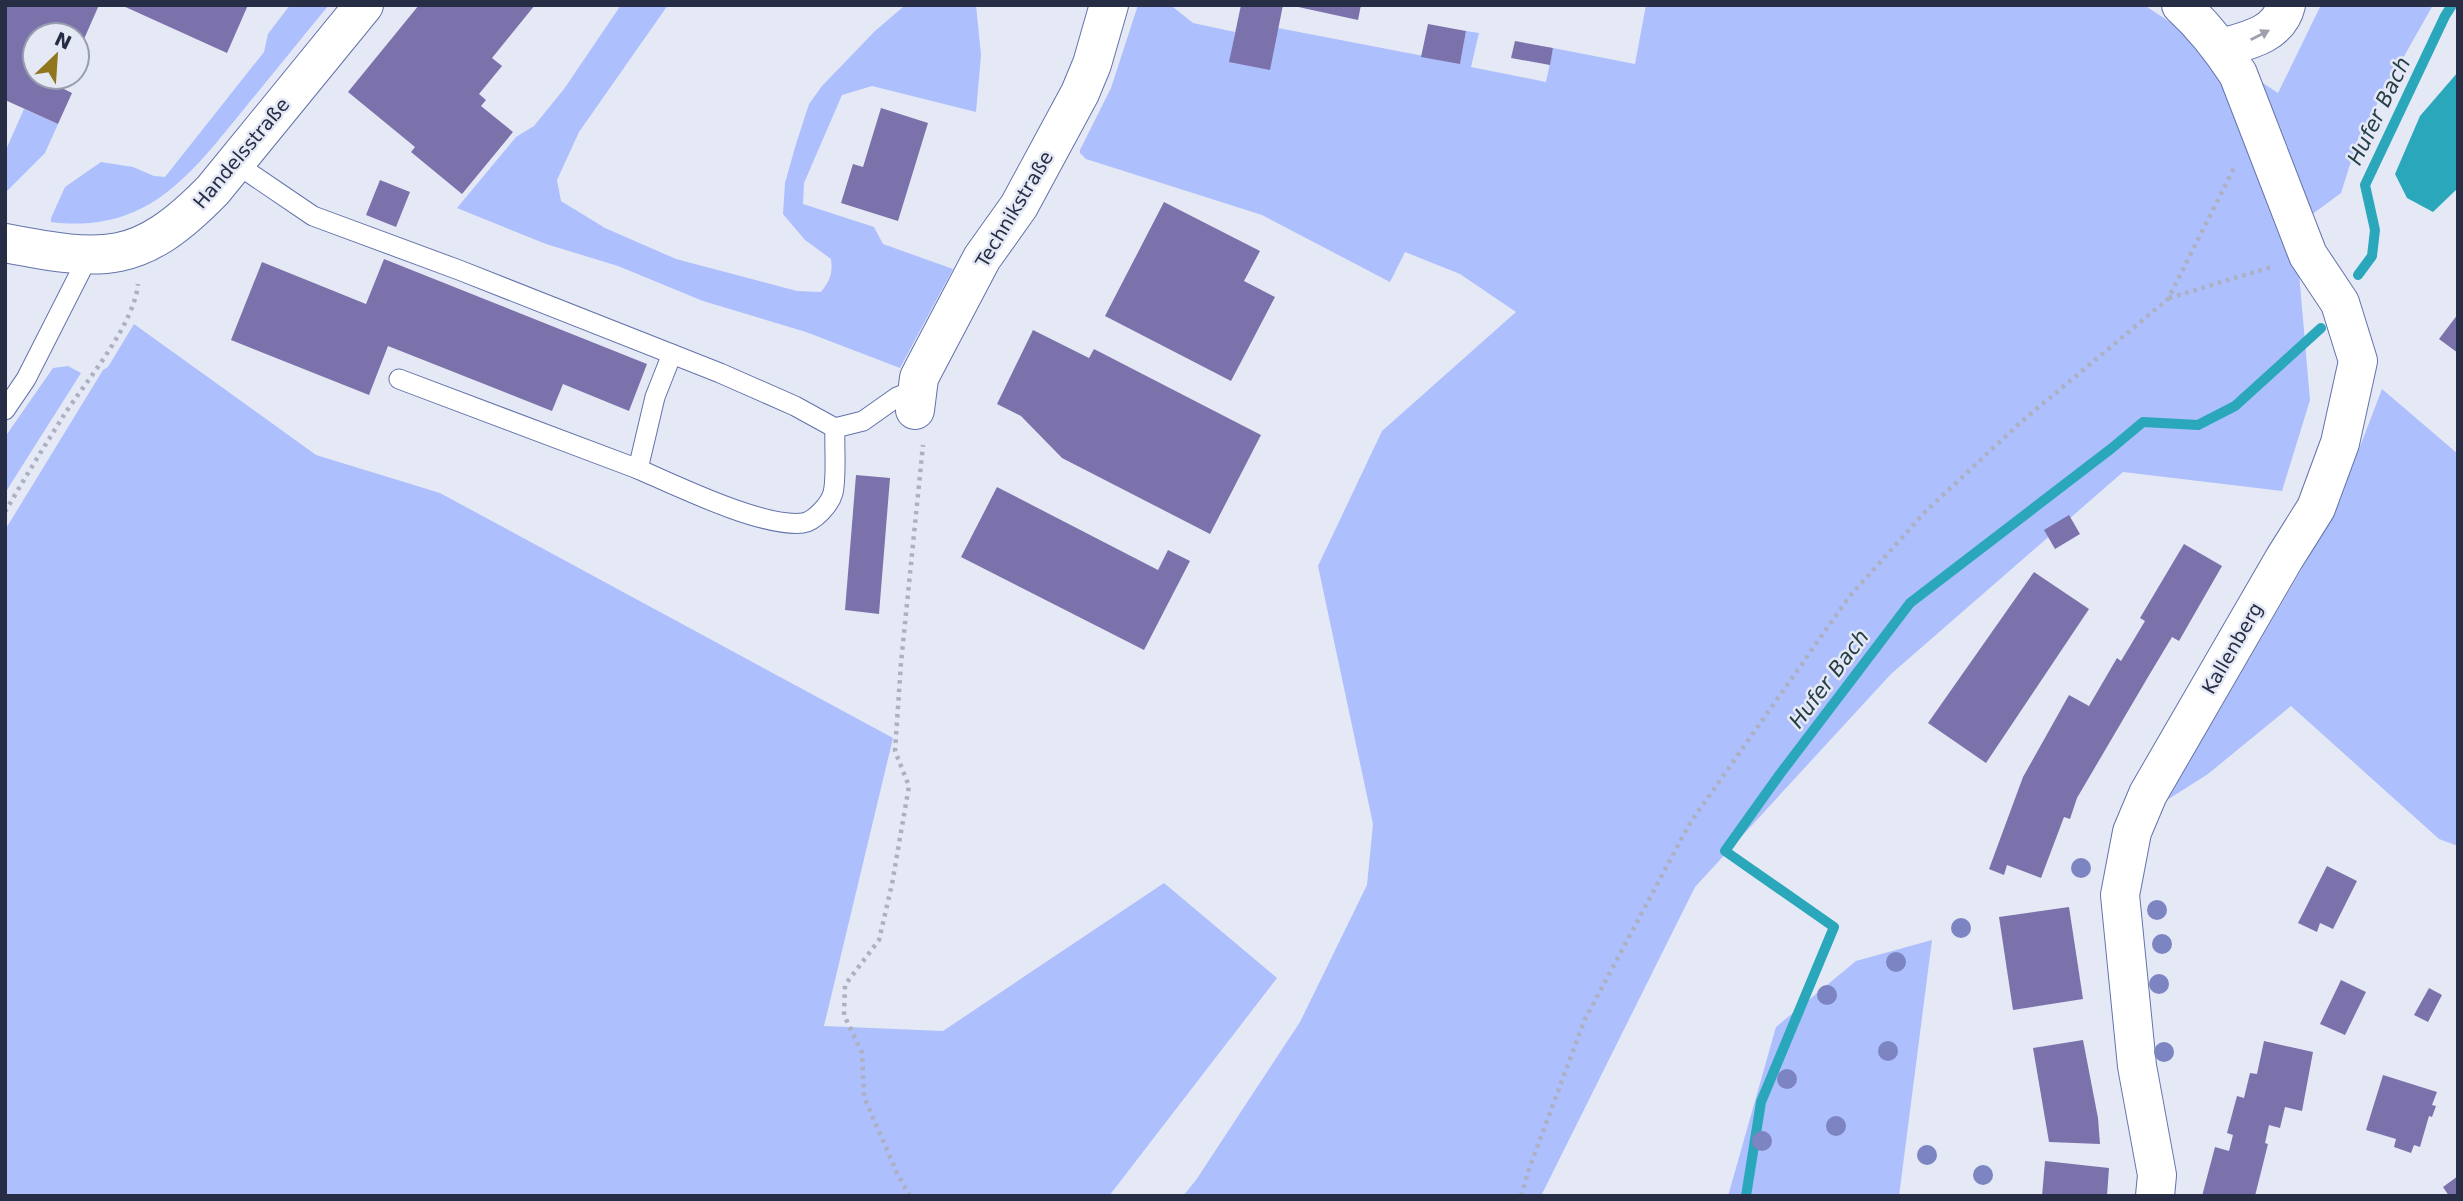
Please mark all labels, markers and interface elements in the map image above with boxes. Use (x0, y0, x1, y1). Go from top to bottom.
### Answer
north arrow (21, 21, 91, 91)
text: N (51, 27, 75, 54)
one-way arrow (2250, 29, 2270, 40)
water label: Hufer Bach (2343, 53, 2415, 169)
street label: Handelsstraße (188, 93, 294, 213)
street label: Technikstraße (970, 147, 1057, 272)
street label: Kallenberg (2197, 599, 2267, 697)
water label: Hufer Bach (1784, 625, 1874, 733)

